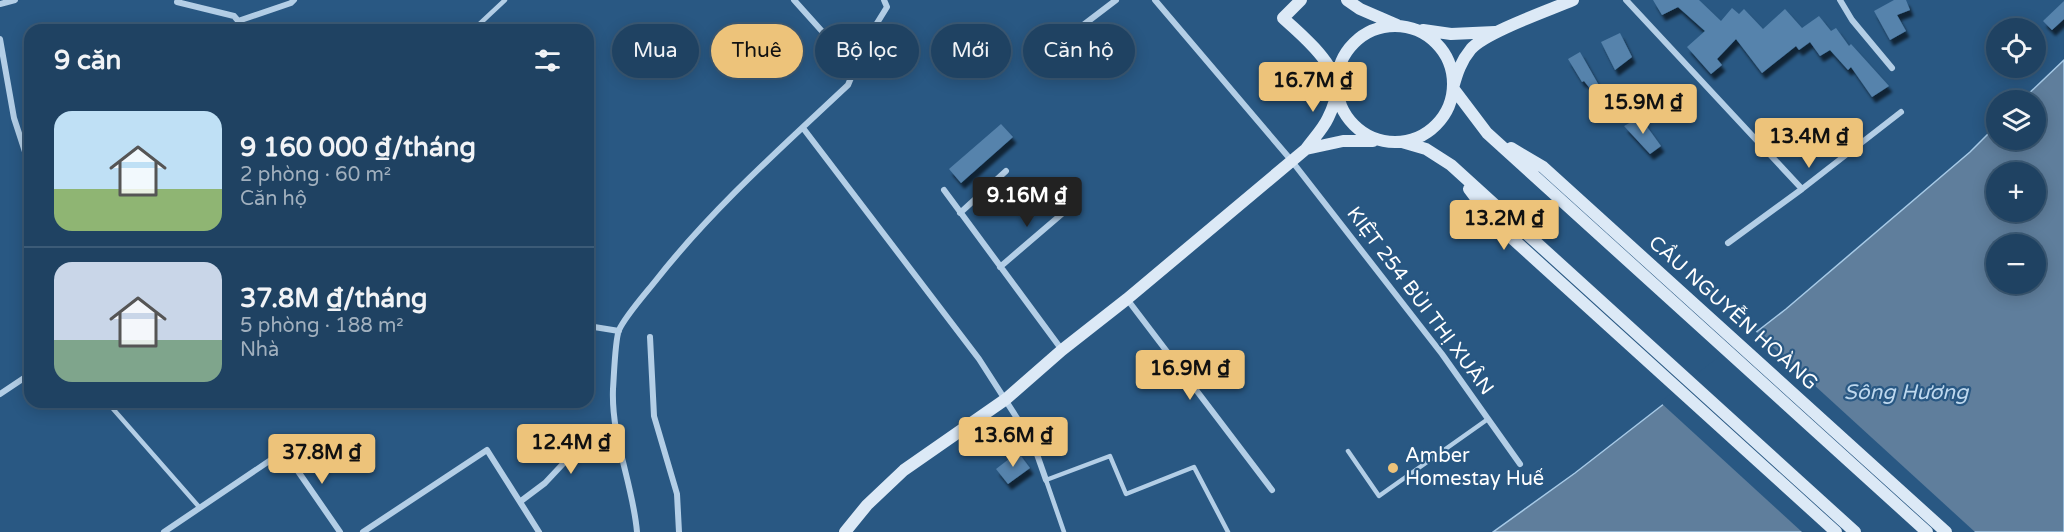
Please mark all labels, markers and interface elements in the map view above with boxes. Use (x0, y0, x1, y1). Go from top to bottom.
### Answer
map controls (1986, 18, 2046, 294)
button: locate (1986, 18, 2046, 78)
chip: Mua (612, 24, 699, 78)
chip: Thuê (711, 24, 803, 78)
chip: Bộ lọc (815, 24, 919, 78)
chip: Mới (931, 24, 1011, 78)
chip: Căn hộ (1023, 24, 1135, 78)
icon: filters (531, 44, 564, 77)
text: 9 căn (54, 45, 121, 76)
pin: 16.7M ₫ (1258, 62, 1368, 113)
text: 16.7M ₫ (1273, 69, 1353, 93)
pin: 15.9M ₫ (1588, 84, 1698, 135)
button: layers (1986, 90, 2046, 150)
text: 15.9M ₫ (1603, 91, 1683, 115)
pin: 13.4M ₫ (1754, 118, 1864, 169)
text: 13.4M ₫ (1769, 125, 1849, 149)
text: 9 160 000 ₫/tháng (240, 132, 476, 163)
icon: home (102, 135, 174, 207)
button: + (1986, 162, 2046, 222)
text: 2 phòng · 60 m² (240, 163, 391, 187)
pin: 9.16M ₫ (972, 177, 1082, 228)
text: 9.16M ₫ (987, 184, 1067, 208)
text: Căn hộ (240, 187, 307, 211)
pin: 13.2M ₫ (1449, 200, 1559, 251)
street label: KIỆT 254 BÙI THỊ XUÂN (1341, 202, 1499, 400)
text: 13.2M ₫ (1464, 207, 1544, 231)
street label: CẦU NGUYỄN HOÀNG (1644, 229, 1824, 395)
button: − (1986, 234, 2046, 294)
text: 37.8M ₫/tháng (240, 283, 427, 314)
icon: home (102, 286, 174, 358)
text: 5 phòng · 188 m² (240, 314, 404, 338)
text: Nhà (240, 338, 279, 362)
pin: 16.9M ₫ (1135, 350, 1245, 401)
text: 16.9M ₫ (1150, 357, 1230, 381)
water label: Sông Hương (1844, 380, 1970, 405)
pin: 13.6M ₫ (958, 417, 1068, 468)
pin: 12.4M ₫ (516, 424, 626, 475)
text: 13.6M ₫ (973, 424, 1053, 448)
text: 12.4M ₫ (531, 431, 611, 455)
pin: 37.8M ₫ (267, 434, 377, 485)
text: 37.8M ₫ (282, 441, 362, 465)
place label: Amber Homestay Huế (1405, 444, 1544, 491)
marker: Amber Homestay Huế (1386, 461, 1400, 475)

